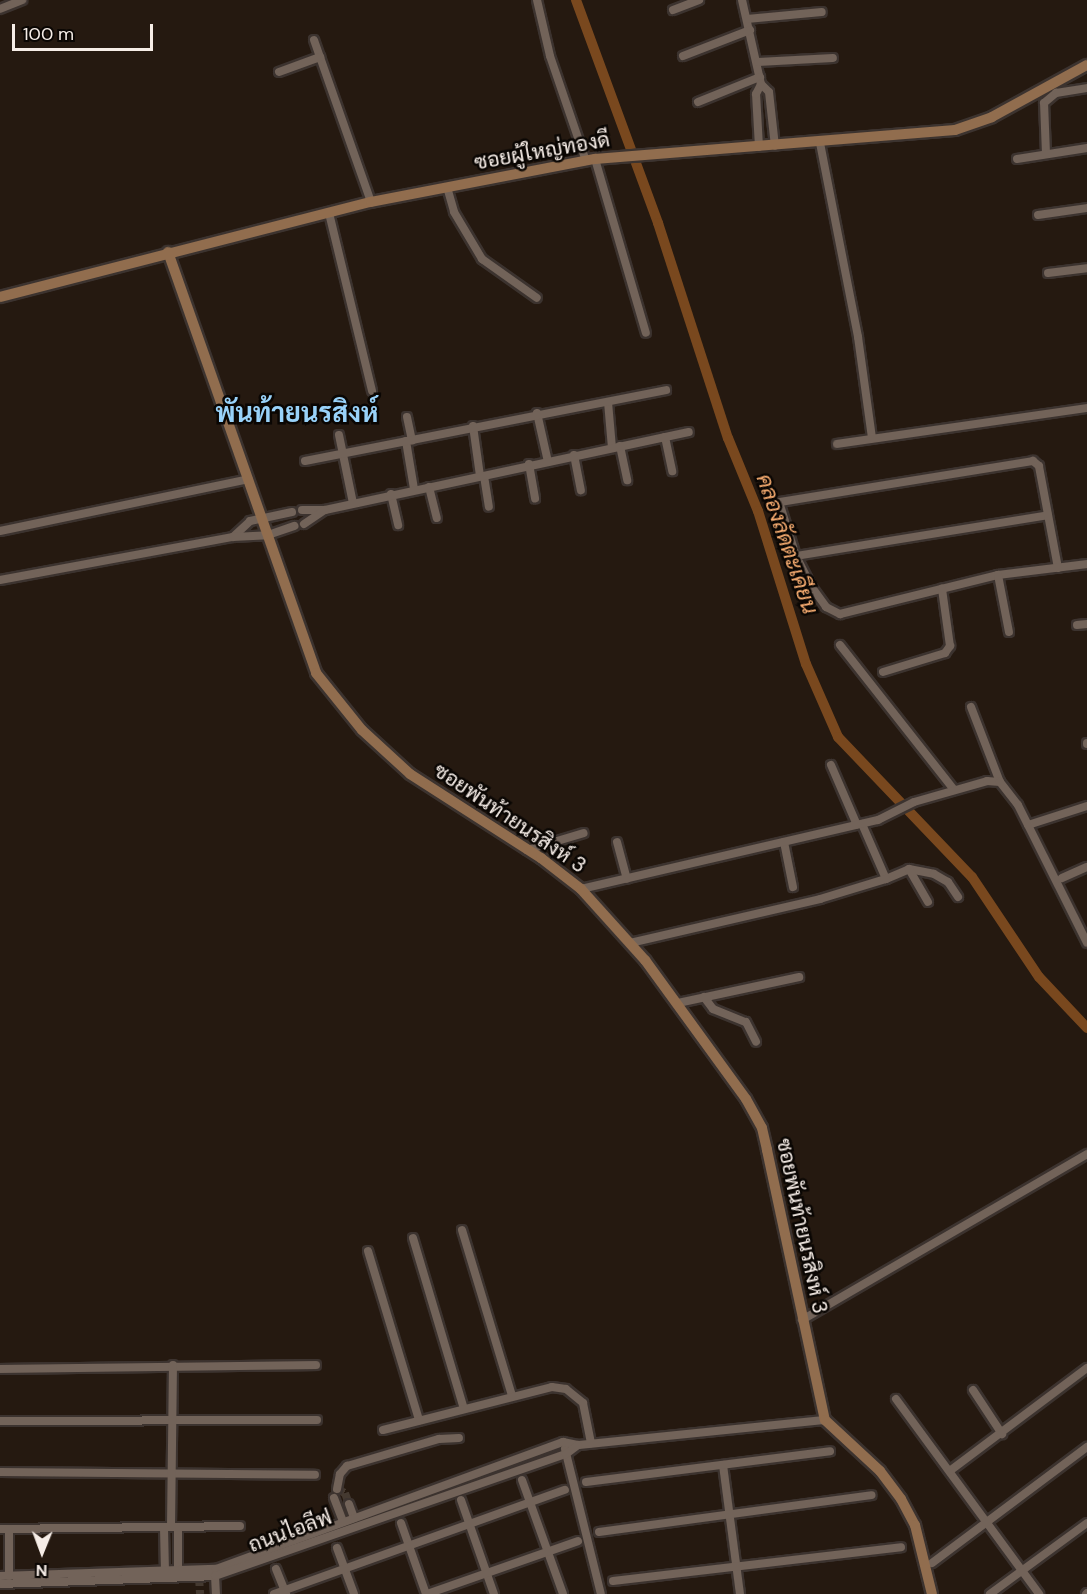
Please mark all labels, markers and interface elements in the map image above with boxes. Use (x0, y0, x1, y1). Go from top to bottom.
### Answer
scale bar (15, 12, 156, 50)
text: 100 m (23, 22, 74, 46)
street label: ซอยผู้ใหญ่ทองดี (472, 127, 612, 175)
district label: พันท้ายนรสิงห์ (215, 397, 379, 429)
water label: คลองลัดตะเคียน (751, 470, 823, 618)
street label: ซอยพันท้ายนรสิงห์ 3 (429, 758, 591, 878)
street label: ซอยพันท้ายนรสิงห์ 3 (771, 1136, 833, 1316)
street label: ถนนไอลีฟ (245, 1504, 335, 1558)
north arrow (12, 1522, 72, 1582)
text: N (36, 1560, 48, 1581)

